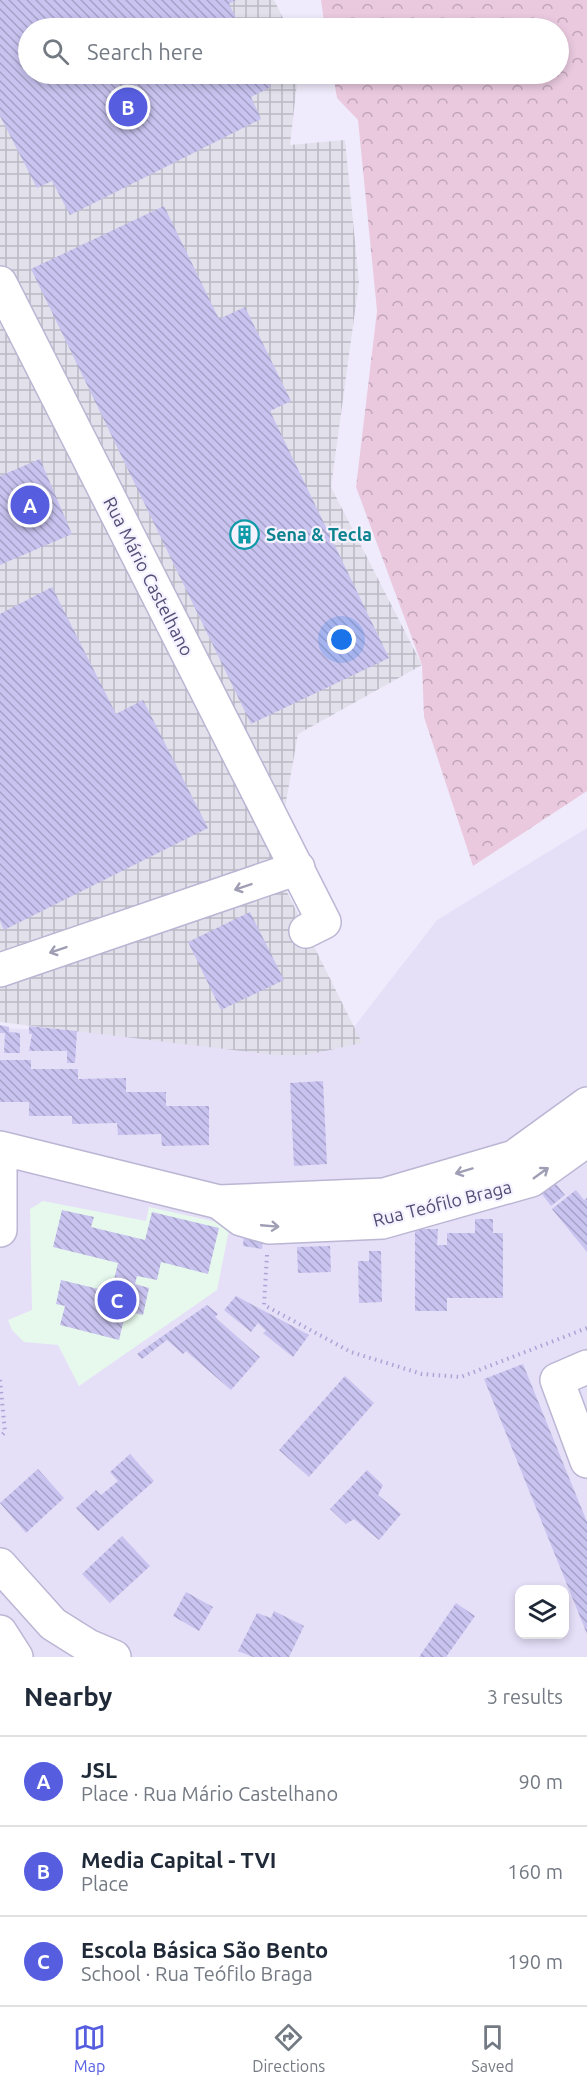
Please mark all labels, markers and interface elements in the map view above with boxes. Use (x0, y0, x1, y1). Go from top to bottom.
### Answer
search box (18, 18, 569, 84)
icon: search (39, 35, 72, 68)
text: Search here (87, 39, 203, 64)
pin: B (108, 84, 148, 130)
pin: A (10, 482, 50, 528)
street label: Rua Mário Castelhano (100, 493, 198, 659)
building icon: Sena & Tecla (229, 518, 261, 550)
place label: Sena & Tecla (266, 524, 372, 544)
your location (327, 625, 356, 654)
one-way arrow (233, 882, 252, 893)
one-way arrow (49, 945, 68, 956)
one-way arrow (455, 1166, 474, 1177)
one-way arrow (533, 1167, 549, 1179)
street label: Rua Teófilo Braga (371, 1176, 513, 1230)
one-way arrow (260, 1220, 280, 1231)
pin: C (98, 1278, 136, 1322)
map controls (515, 1585, 569, 1639)
button: layers (515, 1585, 569, 1639)
text: Nearby (24, 1682, 112, 1711)
text: 3 results (487, 1685, 563, 1708)
text: JSL (81, 1757, 117, 1782)
text: A (36, 1770, 51, 1793)
text: 90 m (519, 1770, 563, 1793)
text: Place · Rua Mário Castelhano (81, 1782, 338, 1805)
text: Media Capital - TVI (81, 1847, 276, 1872)
text: B (37, 1860, 50, 1883)
text: 160 m (507, 1860, 563, 1883)
text: Place (81, 1872, 129, 1895)
text: Escola Básica São Bento (81, 1937, 328, 1962)
text: C (37, 1950, 50, 1973)
text: 190 m (507, 1950, 563, 1973)
text: School · Rua Teófilo Braga (81, 1962, 313, 1985)
tab: Map (73, 2021, 106, 2075)
tab: Directions (252, 2021, 325, 2075)
tab: Saved (471, 2021, 514, 2075)

